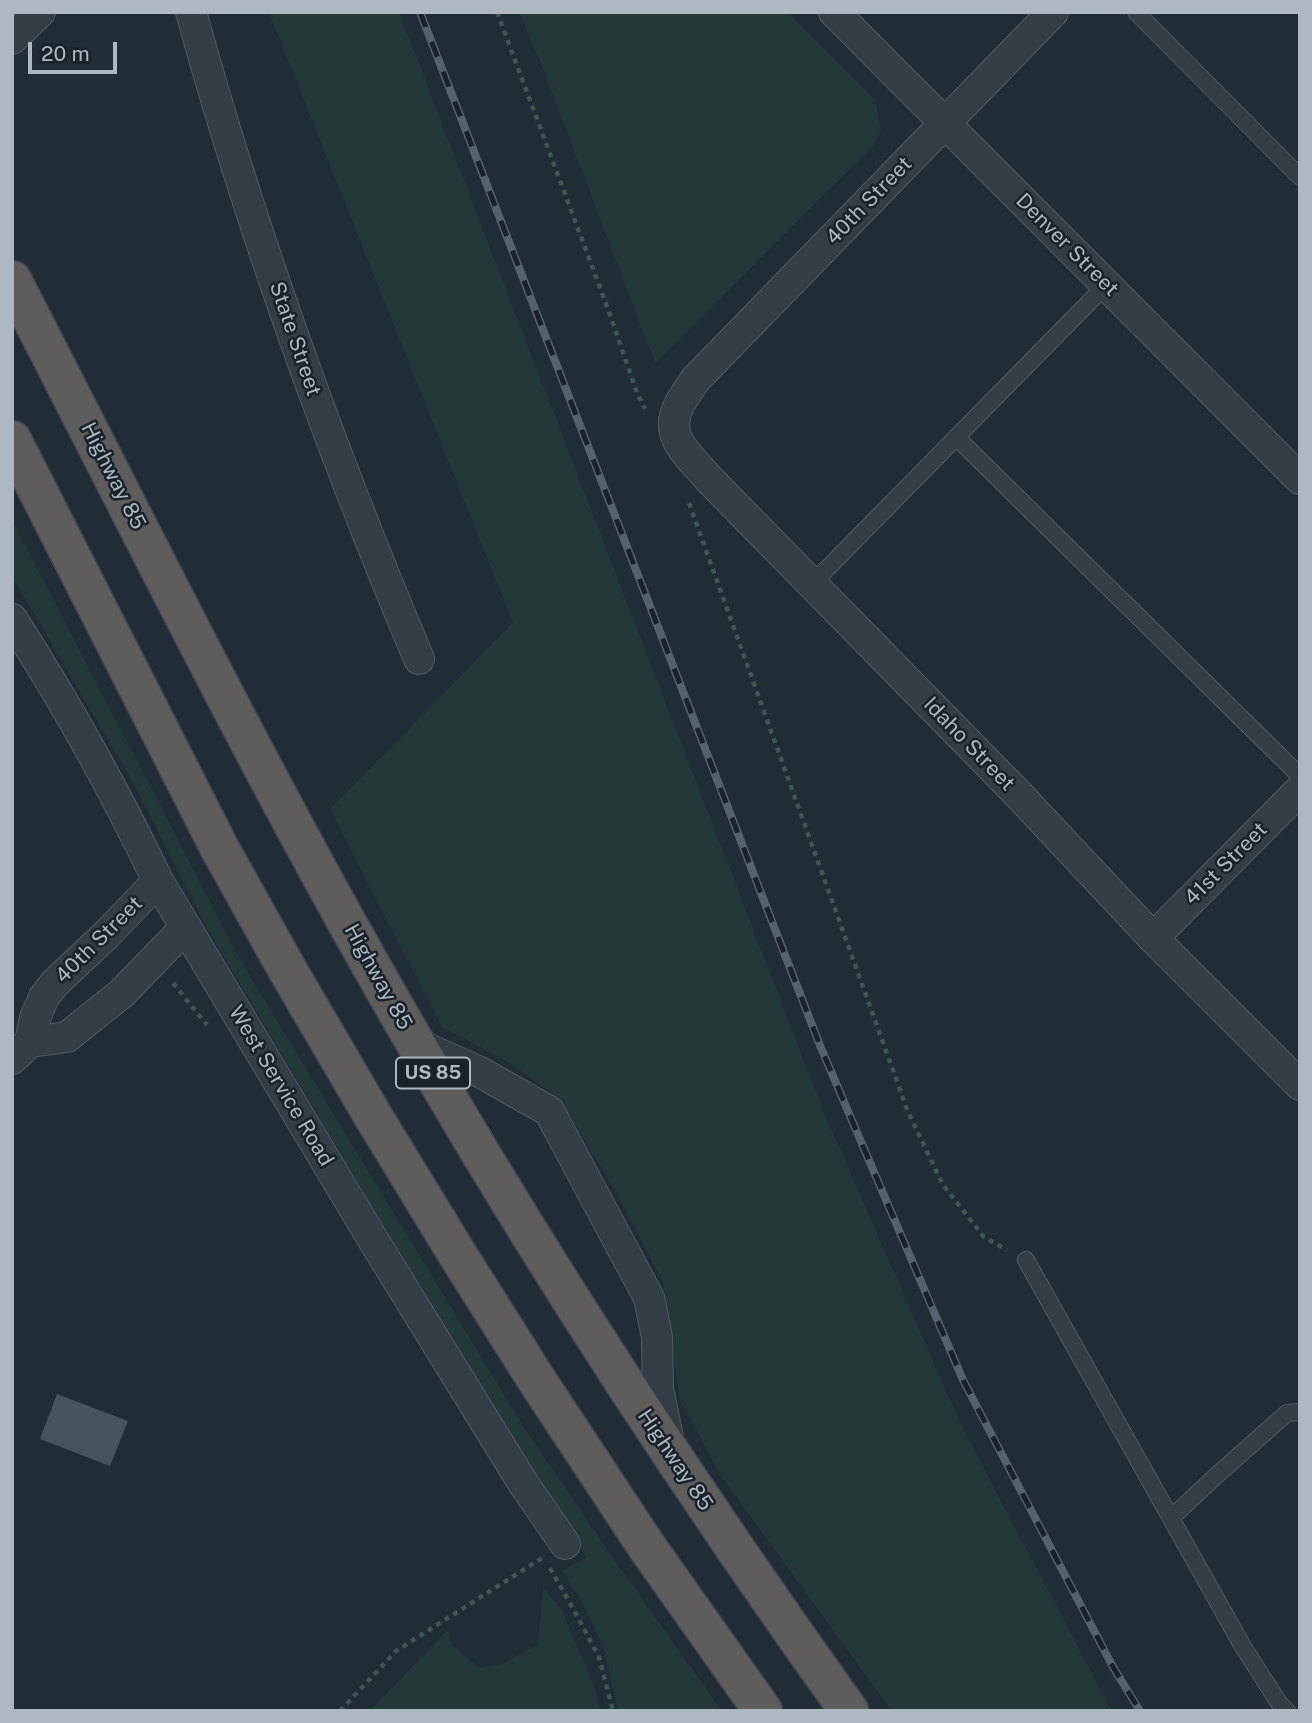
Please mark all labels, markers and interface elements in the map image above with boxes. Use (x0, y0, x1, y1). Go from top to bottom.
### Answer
scale bar (32, 28, 121, 72)
text: 20 m (41, 41, 90, 66)
street label: 40th Street (821, 152, 917, 250)
street label: Denver Street (1010, 188, 1124, 302)
street label: State Street (264, 279, 326, 399)
street label: Highway 85 (75, 418, 151, 534)
street label: Idaho Street (918, 692, 1020, 796)
street label: 41st Street (1179, 817, 1273, 911)
street label: 40th Street (50, 891, 148, 989)
street label: Highway 85 (339, 920, 417, 1034)
street label: West Service Road (223, 1001, 339, 1171)
road number: US 85 (396, 1058, 470, 1088)
street label: Highway 85 (632, 1405, 718, 1515)

